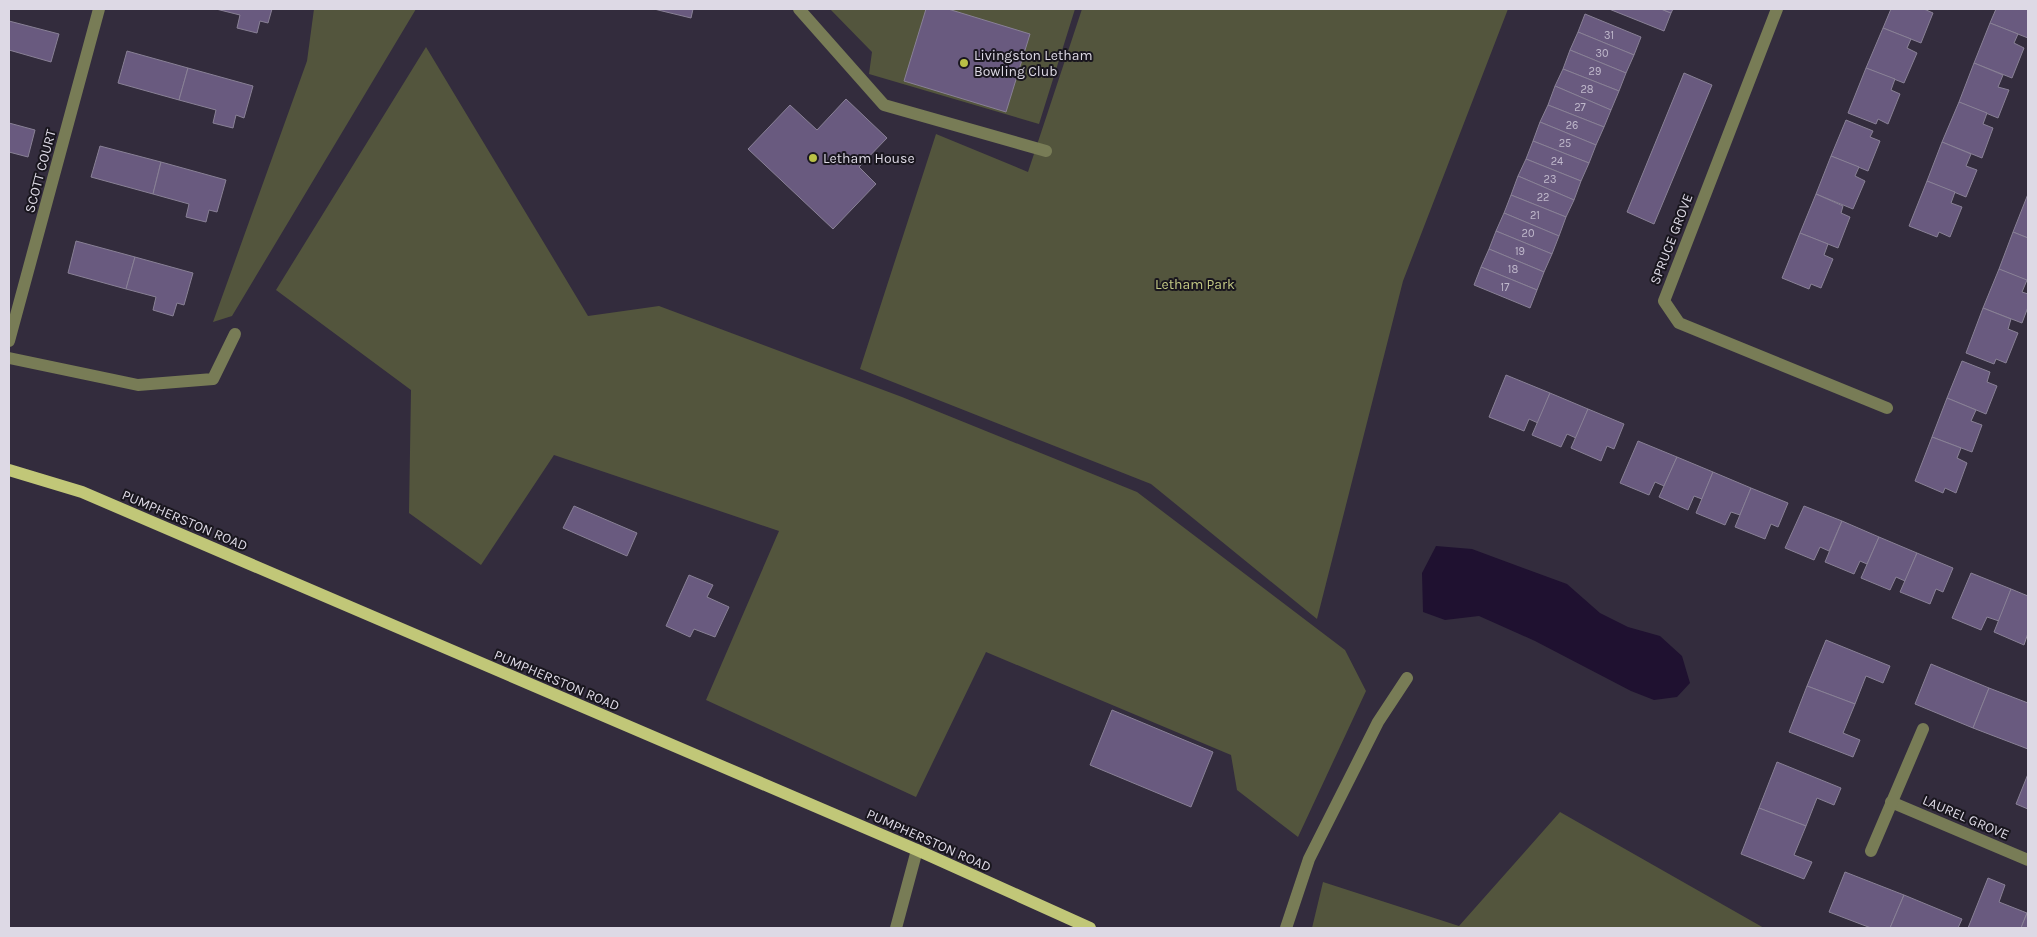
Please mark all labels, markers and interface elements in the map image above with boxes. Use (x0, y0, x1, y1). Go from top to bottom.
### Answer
house number: 31 (1604, 29, 1614, 42)
place label: Livingston Letham Bowling Club (974, 47, 1093, 80)
house number: 30 (1595, 47, 1609, 60)
marker: Livingston Letham Bowling Club (958, 57, 970, 69)
house number: 29 (1589, 65, 1601, 78)
house number: 28 (1580, 83, 1594, 96)
house number: 27 (1574, 101, 1586, 114)
house number: 26 (1566, 119, 1578, 132)
street label: SCOTT COURT (21, 128, 60, 215)
house number: 25 (1559, 137, 1571, 150)
place label: Letham House (823, 150, 915, 167)
marker: Letham House (807, 152, 819, 164)
house number: 24 (1551, 155, 1563, 168)
house number: 23 (1544, 173, 1556, 186)
house number: 22 (1537, 191, 1549, 204)
street label: SPRUCE GROVE (1646, 191, 1697, 287)
house number: 21 (1530, 209, 1540, 222)
house number: 20 (1522, 227, 1534, 240)
house number: 19 (1515, 245, 1525, 258)
house number: 18 (1508, 263, 1518, 276)
park label: Letham Park (1155, 276, 1235, 293)
house number: 17 (1501, 281, 1509, 294)
street label: PUMPHERSTON ROAD (120, 486, 250, 555)
street label: PUMPHERSTON ROAD (492, 646, 622, 715)
street label: LAUREL GROVE (1920, 792, 2012, 843)
street label: PUMPHERSTON ROAD (864, 805, 994, 876)

